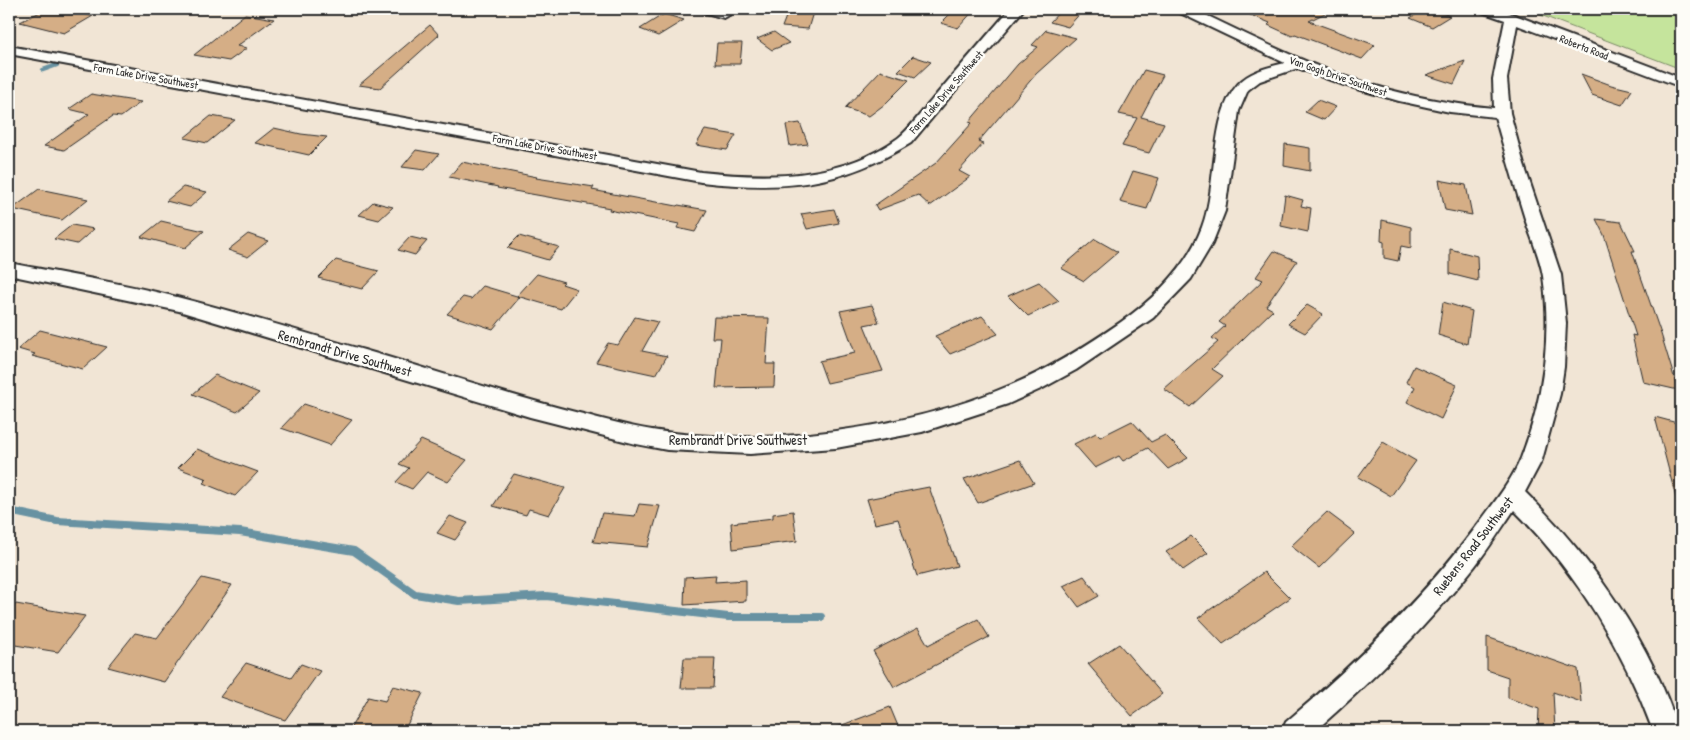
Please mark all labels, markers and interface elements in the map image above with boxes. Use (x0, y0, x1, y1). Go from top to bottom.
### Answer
street label: Roberta Road (1558, 31, 1611, 63)
street label: Farm Lake Drive Southwest (905, 47, 986, 137)
street label: Van Gogh Drive Southwest (1287, 53, 1389, 99)
street label: Farm Lake Drive Southwest (92, 60, 199, 92)
street label: Farm Lake Drive Southwest (491, 131, 598, 163)
street label: Rembrandt Drive Southwest (276, 324, 414, 381)
street label: Rembrandt Drive Southwest (669, 430, 807, 449)
street label: Ruebens Road Southwest (1428, 492, 1517, 599)

